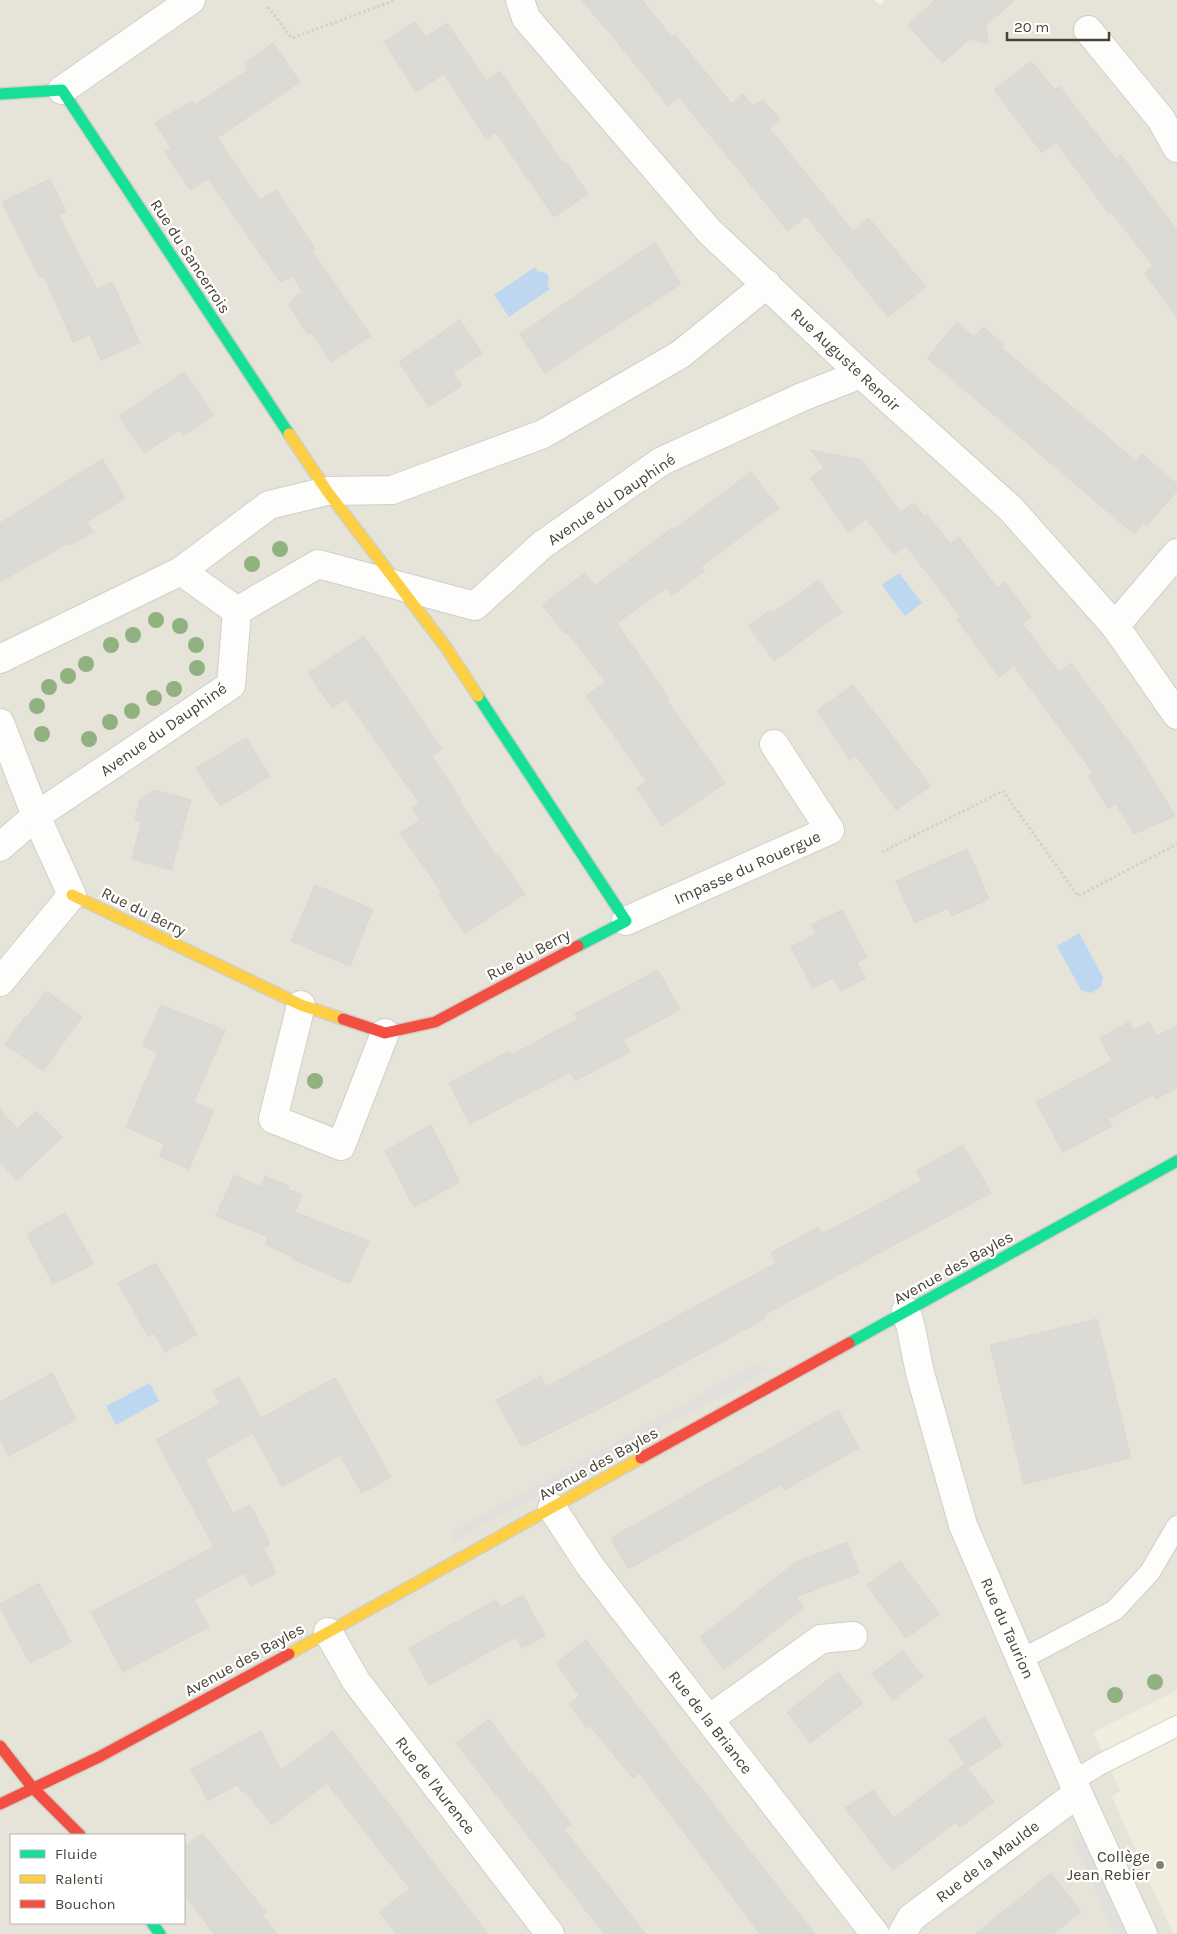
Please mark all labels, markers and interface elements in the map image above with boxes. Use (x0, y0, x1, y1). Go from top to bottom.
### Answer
scale bar (1007, 10, 1110, 42)
text: 20 m (1014, 18, 1049, 36)
street label: Rue du Sancerrois (147, 196, 235, 317)
street label: Rue Auguste Renoir (787, 304, 904, 415)
street label: Avenue du Dauphiné (544, 450, 679, 549)
street label: Avenue du Dauphiné (96, 679, 230, 780)
street label: Impasse du Rouergue (671, 827, 823, 908)
street label: Rue du Berry (98, 883, 190, 940)
street label: Rue du Berry (483, 924, 574, 984)
street label: Avenue des Bayles (890, 1227, 1016, 1308)
street label: Avenue des Bayles (535, 1423, 661, 1504)
street label: Rue du Taurion (977, 1575, 1038, 1682)
street label: Avenue des Bayles (181, 1619, 307, 1700)
street label: Rue de la Briance (664, 1667, 757, 1778)
street label: Rue de l'Aurence (392, 1733, 480, 1838)
street label: Rue de la Maulde (932, 1816, 1043, 1906)
legend (10, 1834, 185, 1924)
text: Fluide (55, 1845, 97, 1863)
place label: Collège Jean Rebier (1067, 1847, 1150, 1884)
marker: Collège Jean Rebier (1154, 1859, 1166, 1871)
text: Ralenti (55, 1870, 104, 1888)
text: Bouchon (55, 1895, 116, 1913)

